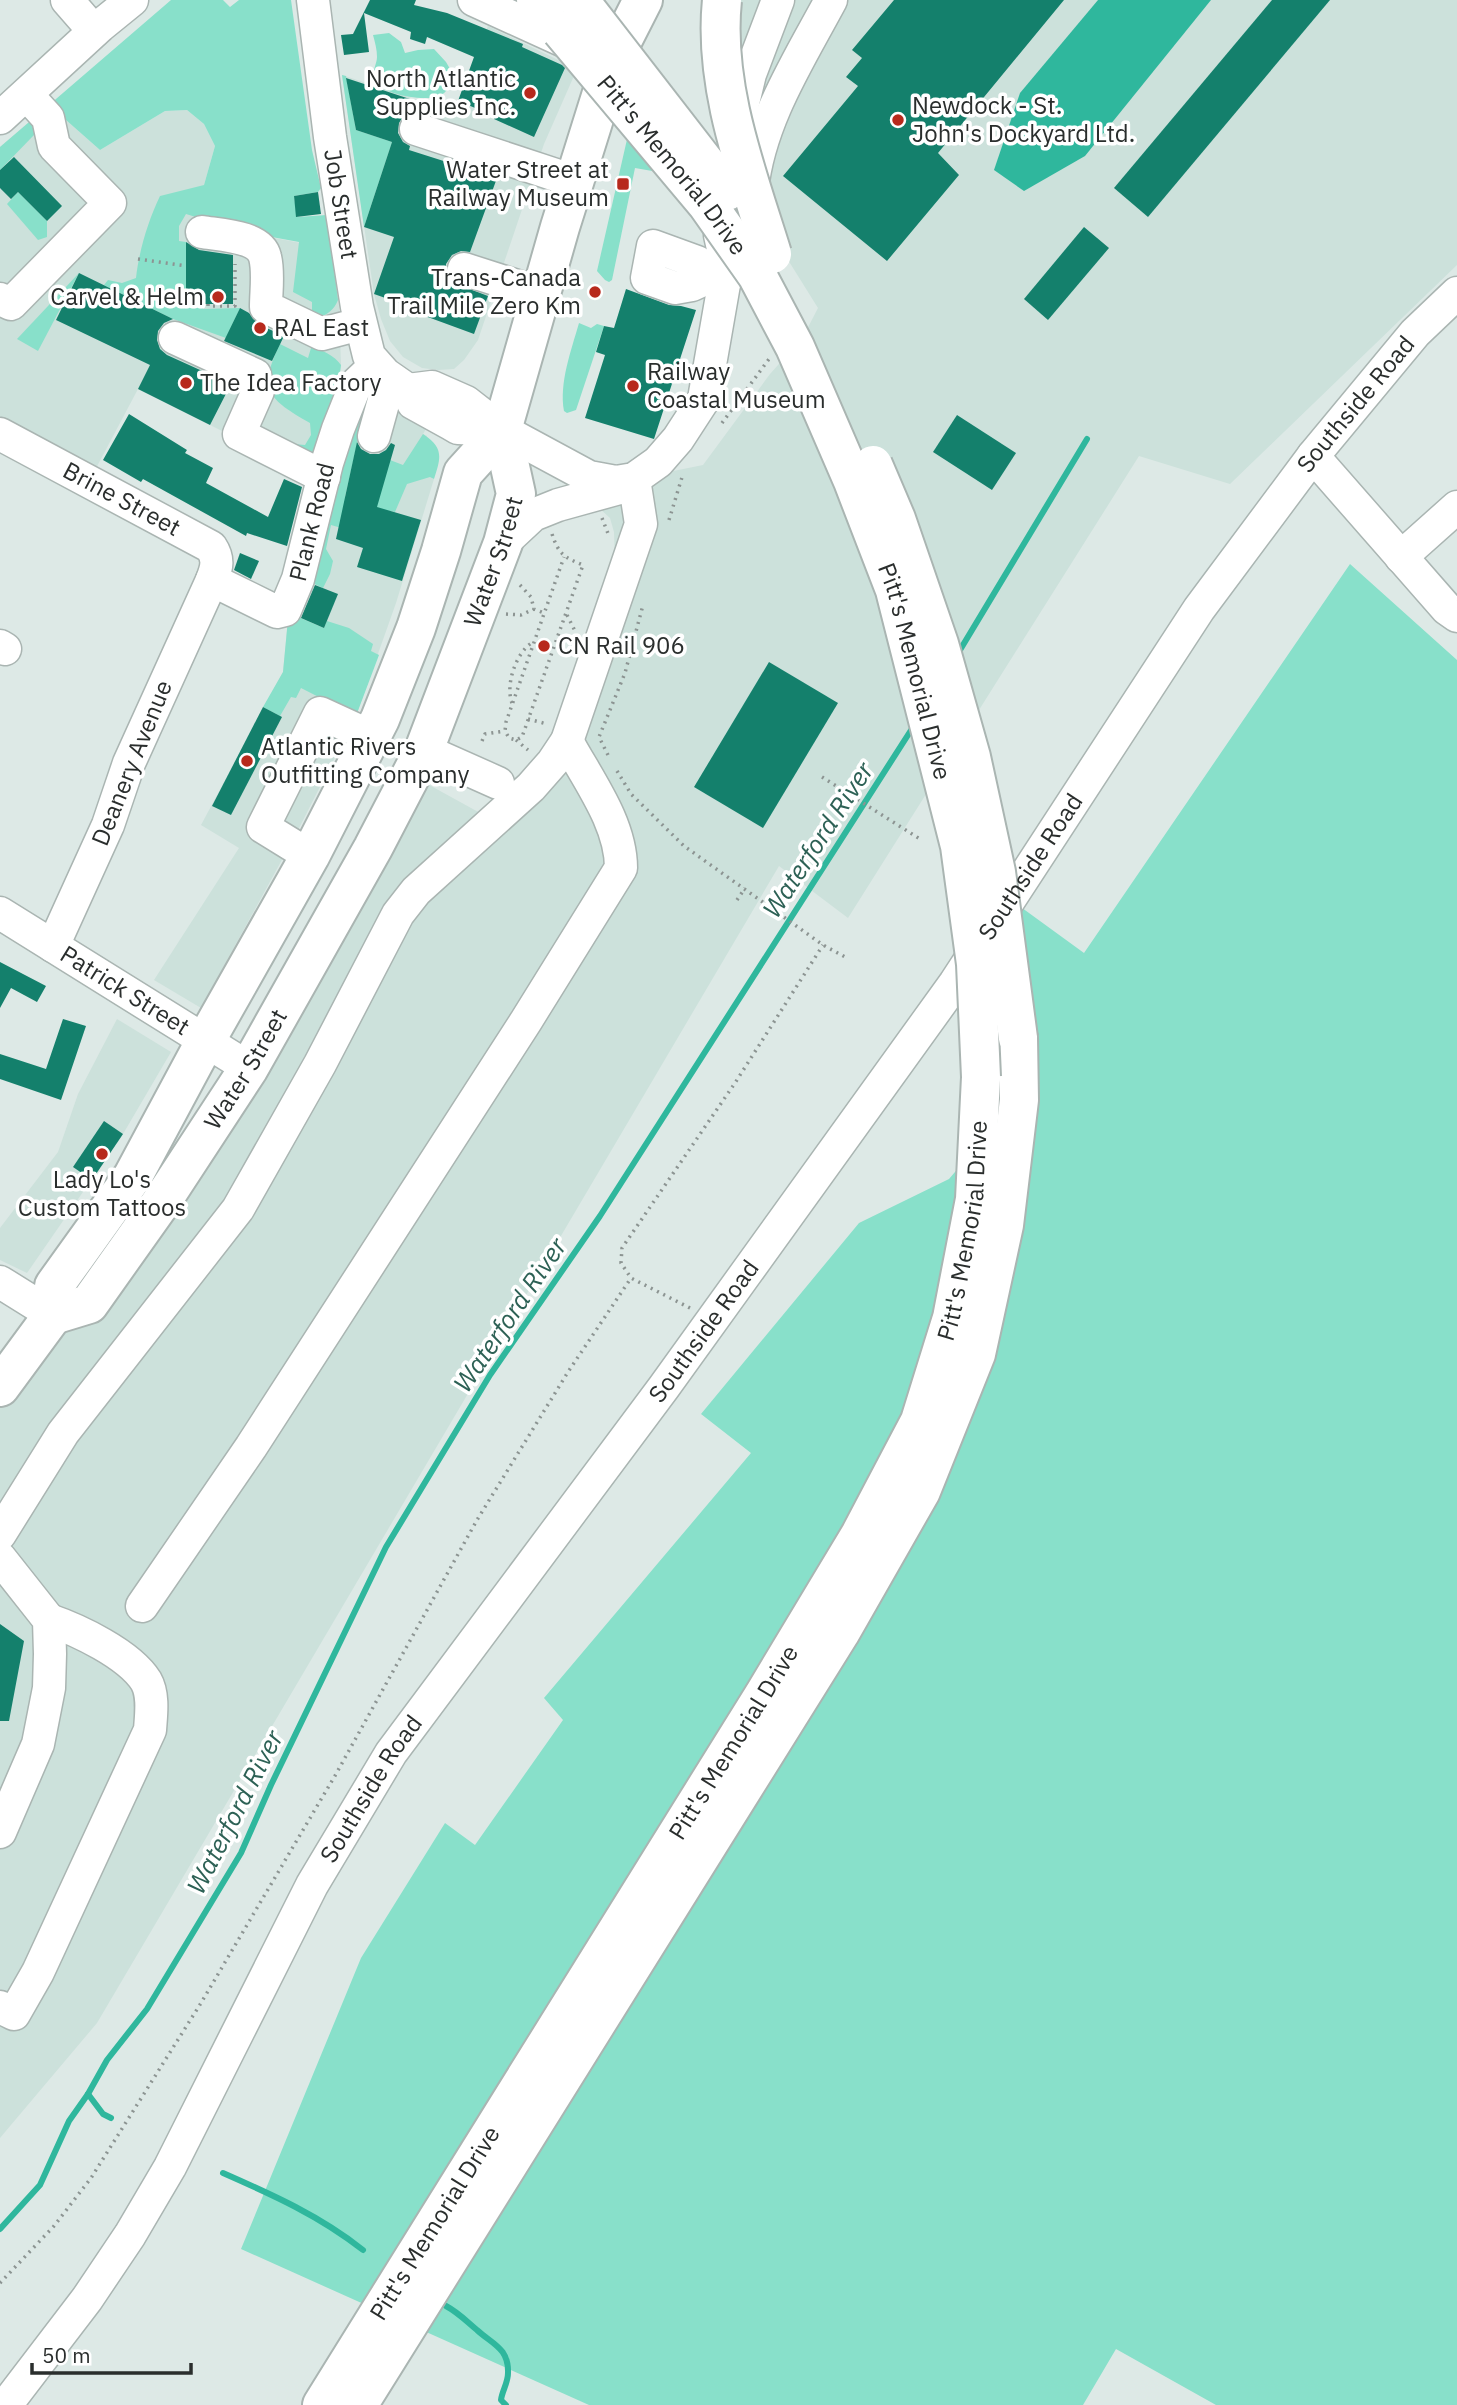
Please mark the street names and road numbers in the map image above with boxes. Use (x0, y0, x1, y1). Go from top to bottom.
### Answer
street label: Pitt's Memorial Drive (590, 68, 755, 261)
street label: Job Street (317, 147, 366, 261)
street label: Southside Road (1289, 328, 1421, 479)
street label: Brine Street (58, 454, 186, 543)
street label: Plank Road (281, 459, 341, 584)
street label: Water Street (456, 493, 530, 631)
street label: Pitt's Memorial Drive (871, 558, 960, 783)
street label: Deanery Avenue (83, 675, 179, 850)
street label: Southside Road (970, 787, 1089, 946)
street label: Patrick Street (55, 937, 196, 1042)
street label: Water Street (196, 1003, 294, 1135)
street label: Pitt's Memorial Drive (929, 1120, 994, 1345)
street label: Southside Road (641, 1253, 765, 1409)
street label: Pitt's Memorial Drive (661, 1639, 805, 1845)
street label: Southside Road (312, 1708, 429, 1868)
street label: Pitt's Memorial Drive (362, 2120, 507, 2326)

